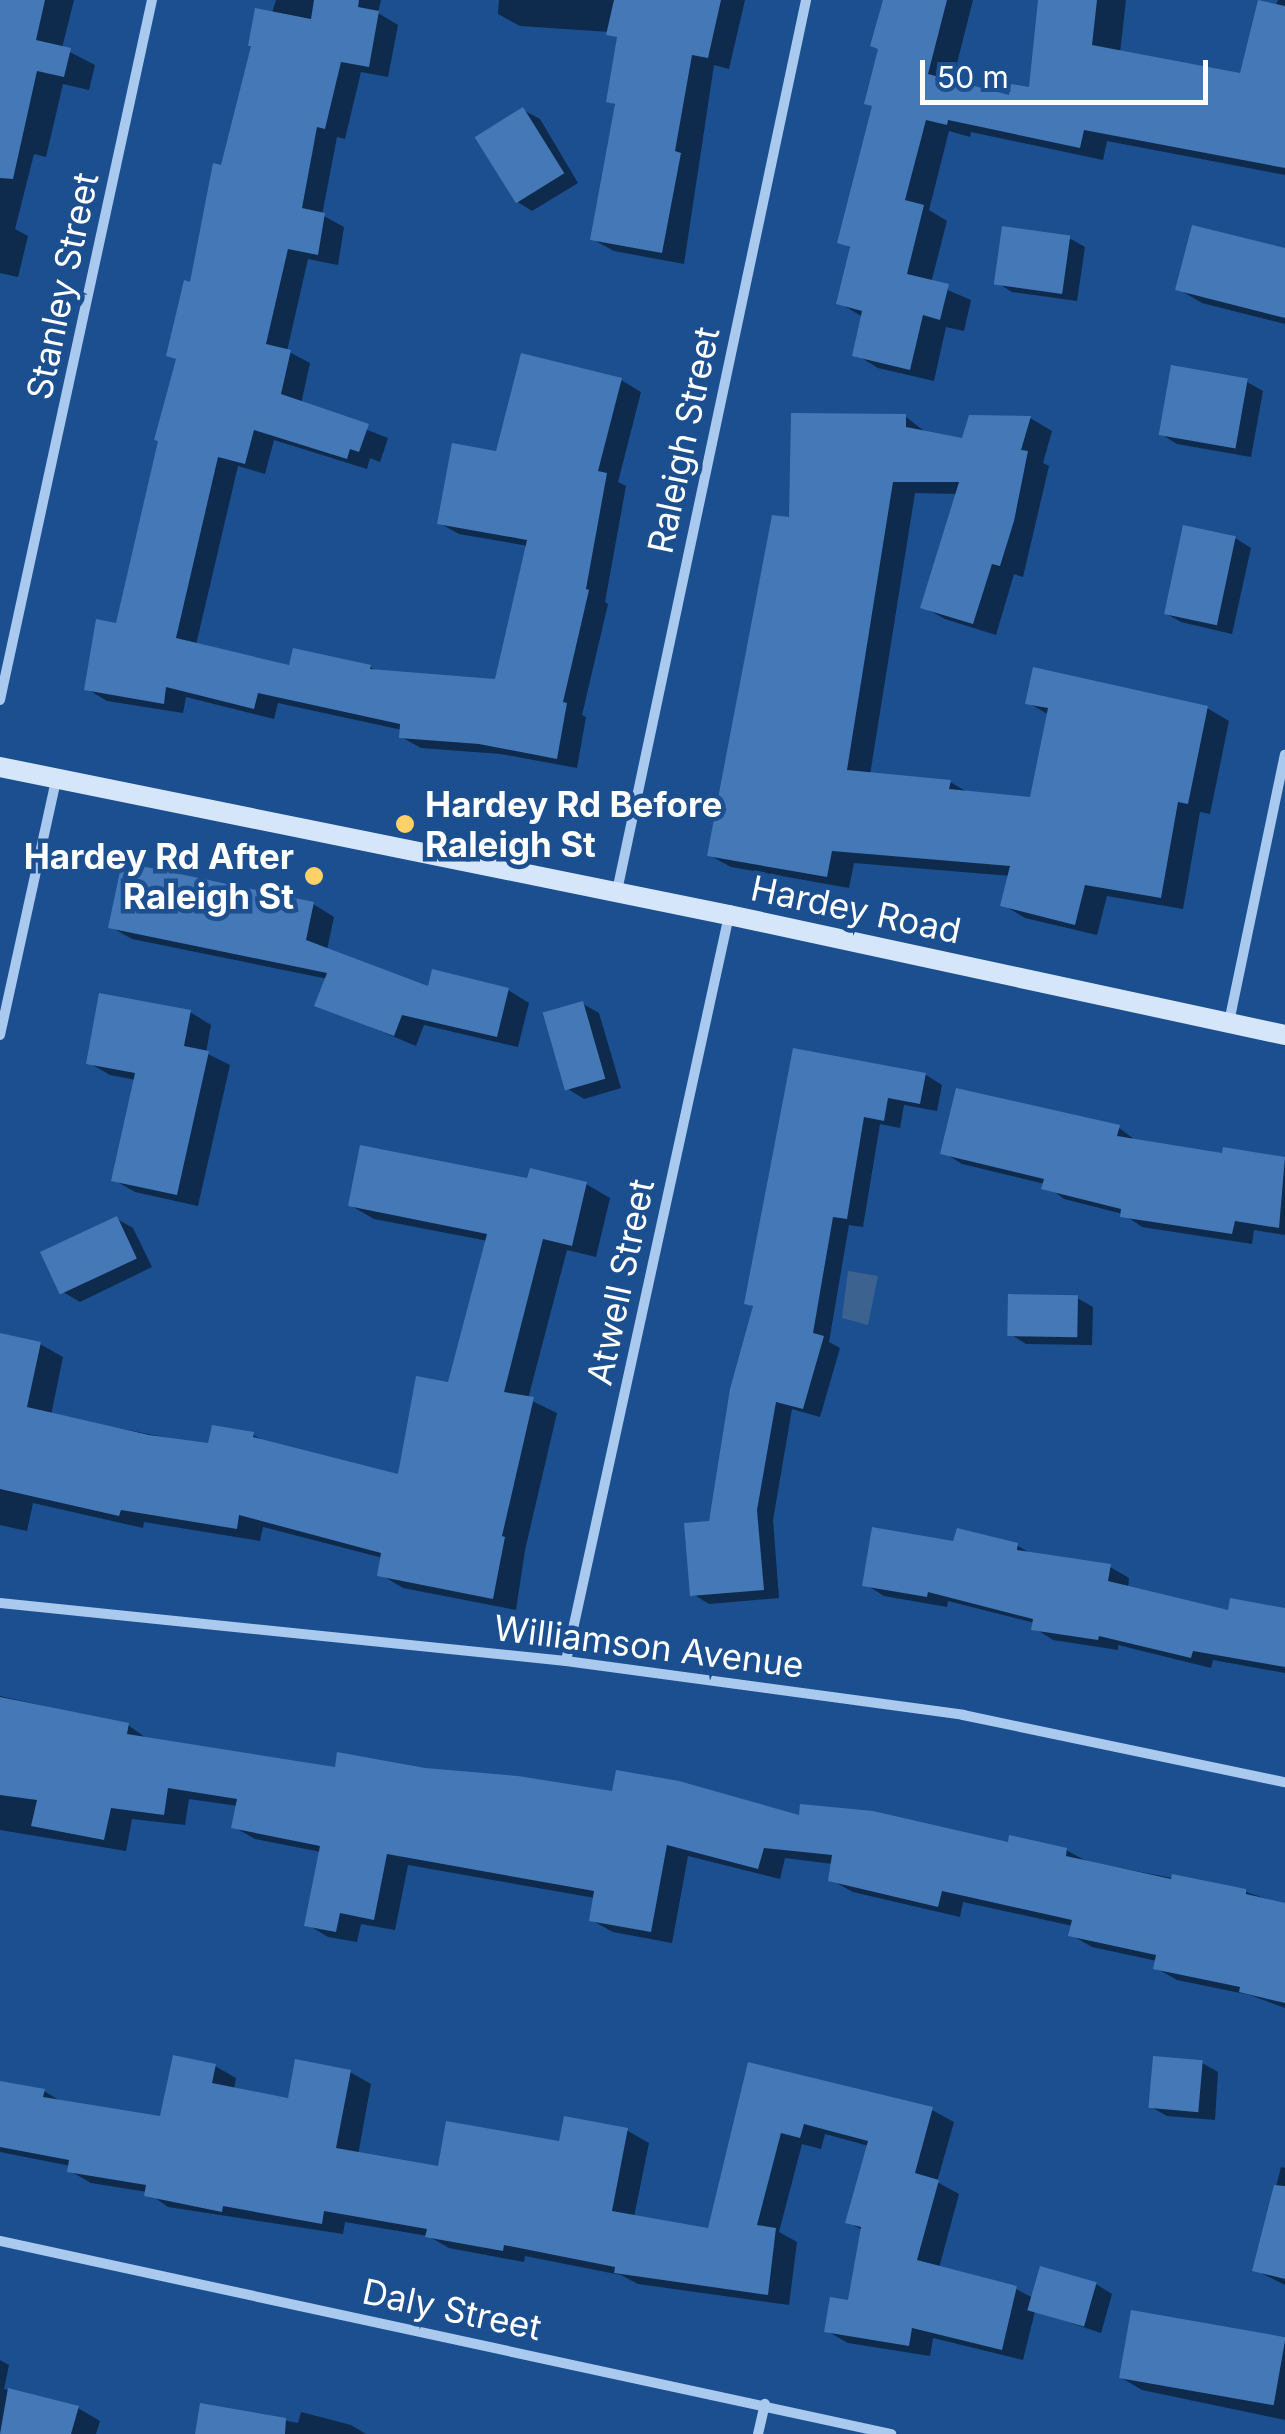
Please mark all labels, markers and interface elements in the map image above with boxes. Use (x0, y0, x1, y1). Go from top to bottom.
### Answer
scale bar (925, 40, 1212, 102)
text: 50 m (937, 59, 1009, 95)
street label: Stanley Street (17, 169, 107, 403)
street label: Raleigh Street (639, 323, 727, 557)
place label: Hardey Rd Before Raleigh St (425, 783, 722, 865)
marker: Hardey Rd Before Raleigh St (394, 813, 416, 835)
place label: Hardey Rd After Raleigh St (24, 835, 294, 917)
marker: Hardey Rd After Raleigh St (303, 865, 325, 887)
street label: Hardey Road (747, 866, 965, 952)
street label: Atwell Street (578, 1175, 662, 1389)
street label: Williamson Avenue (492, 1606, 806, 1686)
street label: Daly Street (359, 2270, 545, 2348)

